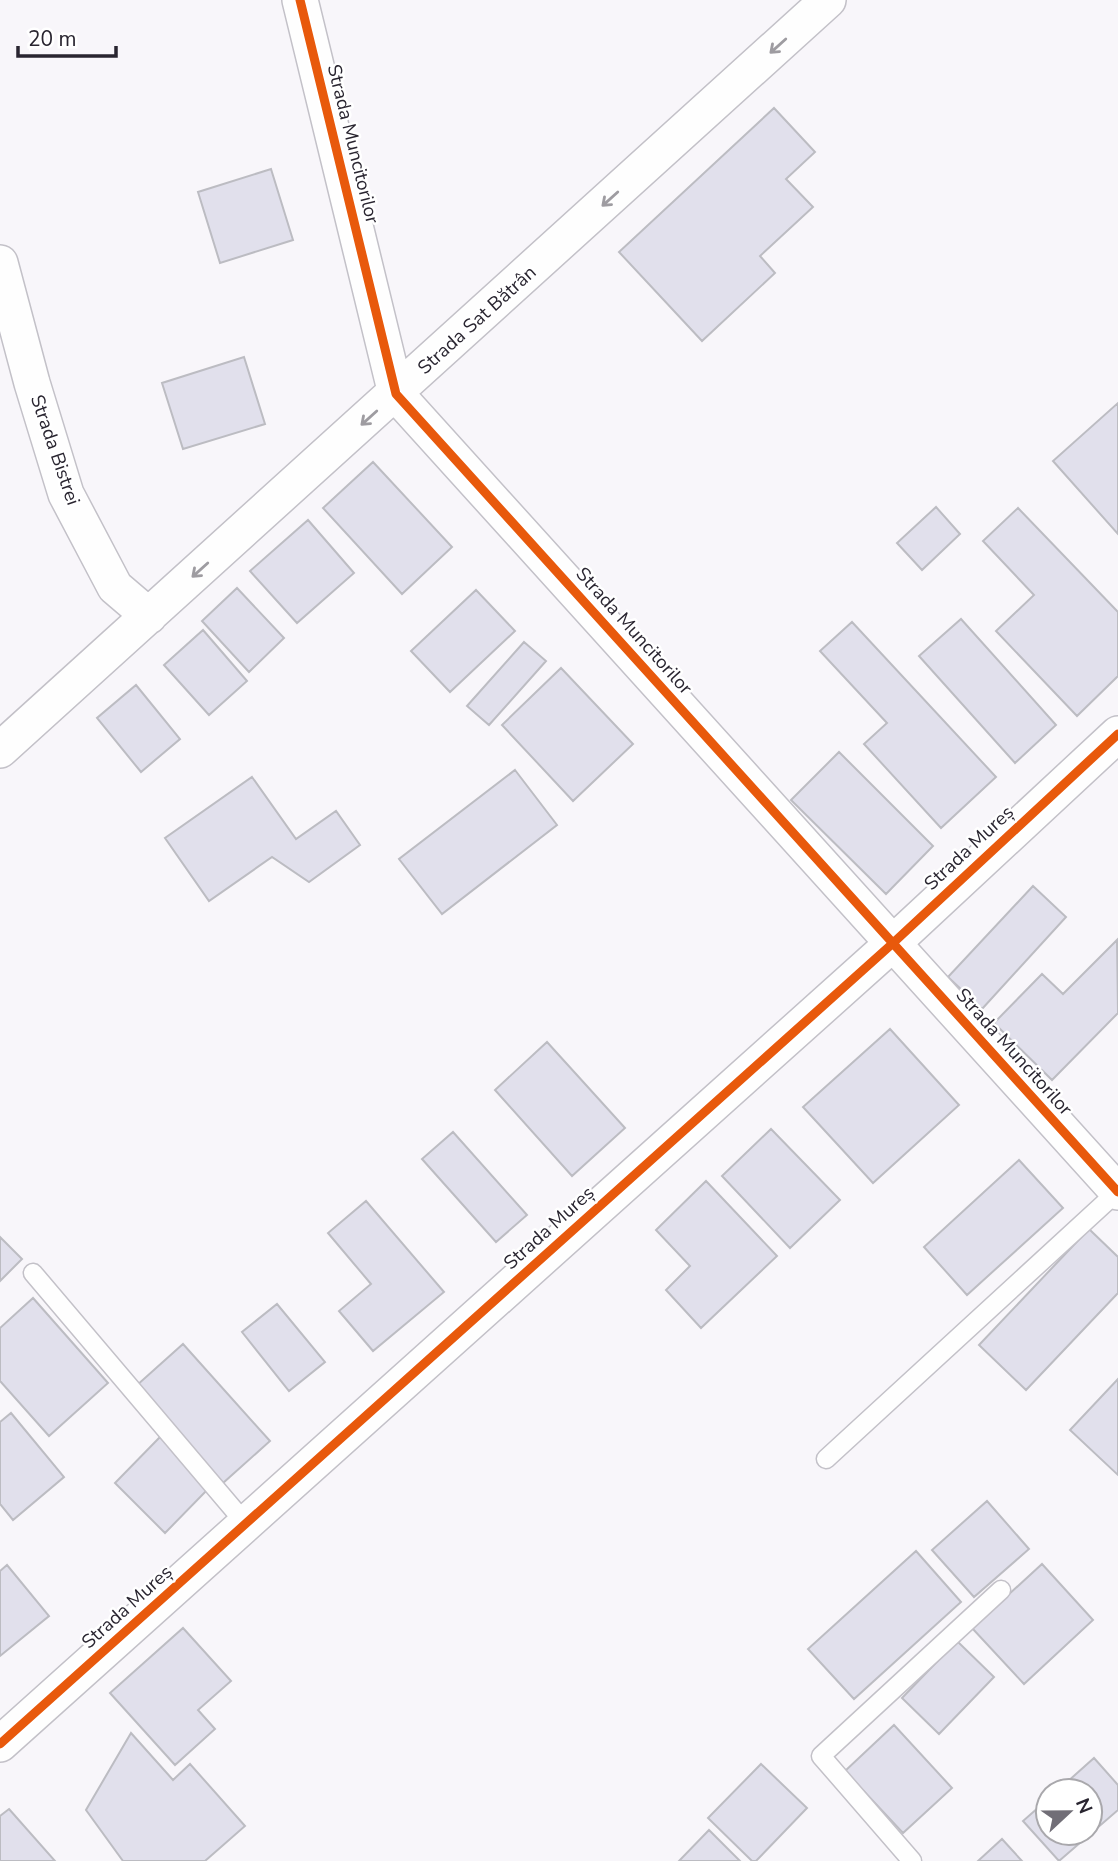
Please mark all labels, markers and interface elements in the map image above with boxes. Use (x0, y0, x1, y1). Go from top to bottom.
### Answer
scale bar (18, 14, 116, 58)
text: 20 m (28, 25, 77, 53)
one-way arrow (769, 38, 787, 54)
street label: Strada Muncitorilor (321, 62, 385, 227)
one-way arrow (601, 191, 619, 207)
street label: Strada Sat Bătrân (412, 260, 542, 380)
street label: Strada Bistrei (24, 391, 86, 509)
one-way arrow (360, 410, 378, 426)
one-way arrow (192, 562, 209, 579)
street label: Strada Muncitorilor (570, 562, 698, 700)
street label: Strada Mureș (918, 800, 1020, 896)
street label: Strada Muncitorilor (950, 983, 1078, 1121)
street label: Strada Mureș (498, 1180, 600, 1276)
street label: Strada Mureș (76, 1559, 178, 1655)
north arrow (1034, 1777, 1104, 1847)
text: N (1069, 1795, 1099, 1817)

